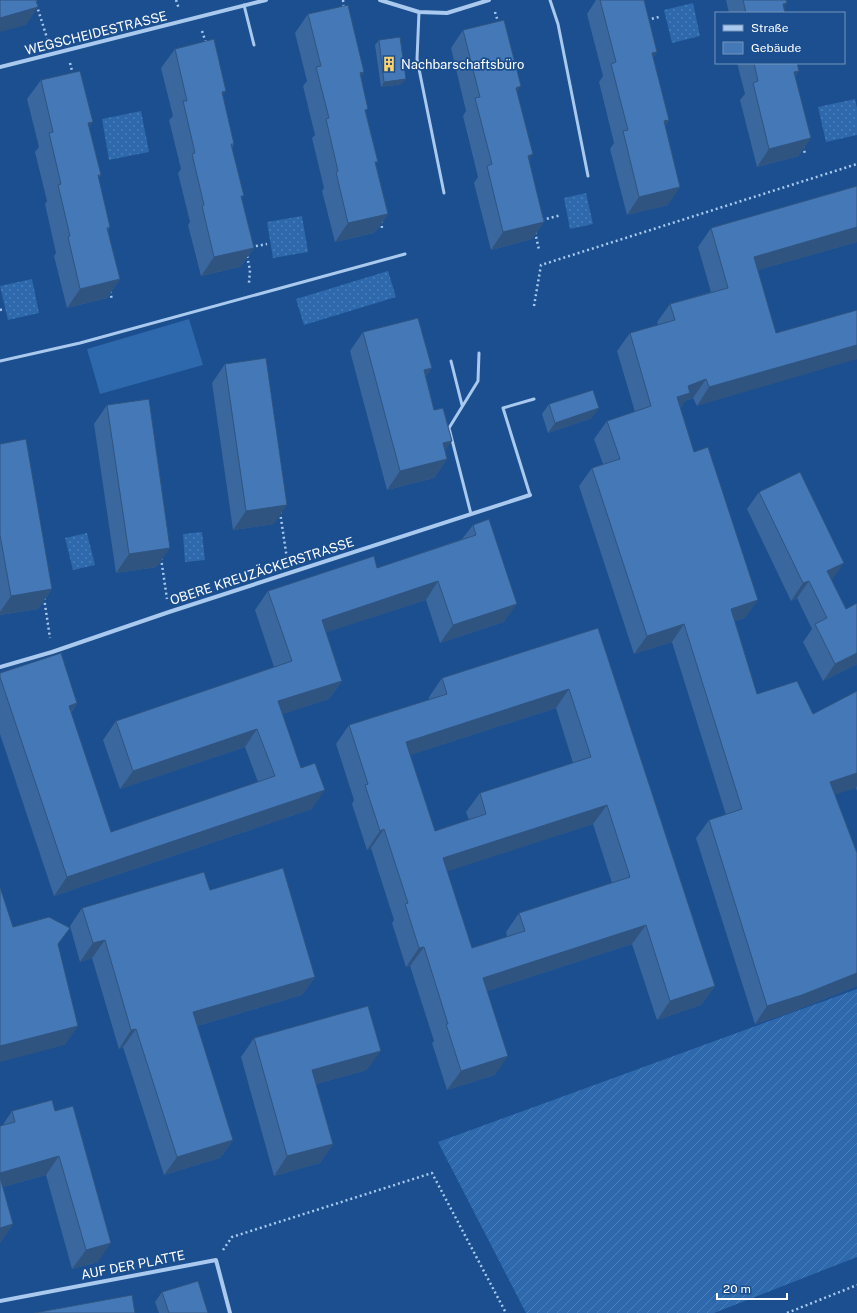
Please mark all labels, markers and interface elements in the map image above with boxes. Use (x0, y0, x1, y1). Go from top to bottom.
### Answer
street label: WEGSCHEIDESTRASSE (23, 8, 169, 58)
legend (715, 12, 845, 64)
text: Straße (751, 21, 789, 35)
text: Gebäude (751, 41, 801, 55)
building icon: Nachbarschaftsbüro (380, 55, 398, 73)
place label: Nachbarschaftsbüro (401, 57, 524, 72)
street label: OBERE KREUZÄCKERSTRASSE (168, 534, 356, 608)
street label: AUF DER PLATTE (80, 1248, 186, 1282)
scale bar (717, 1275, 787, 1301)
text: 20 m (723, 1282, 751, 1296)

